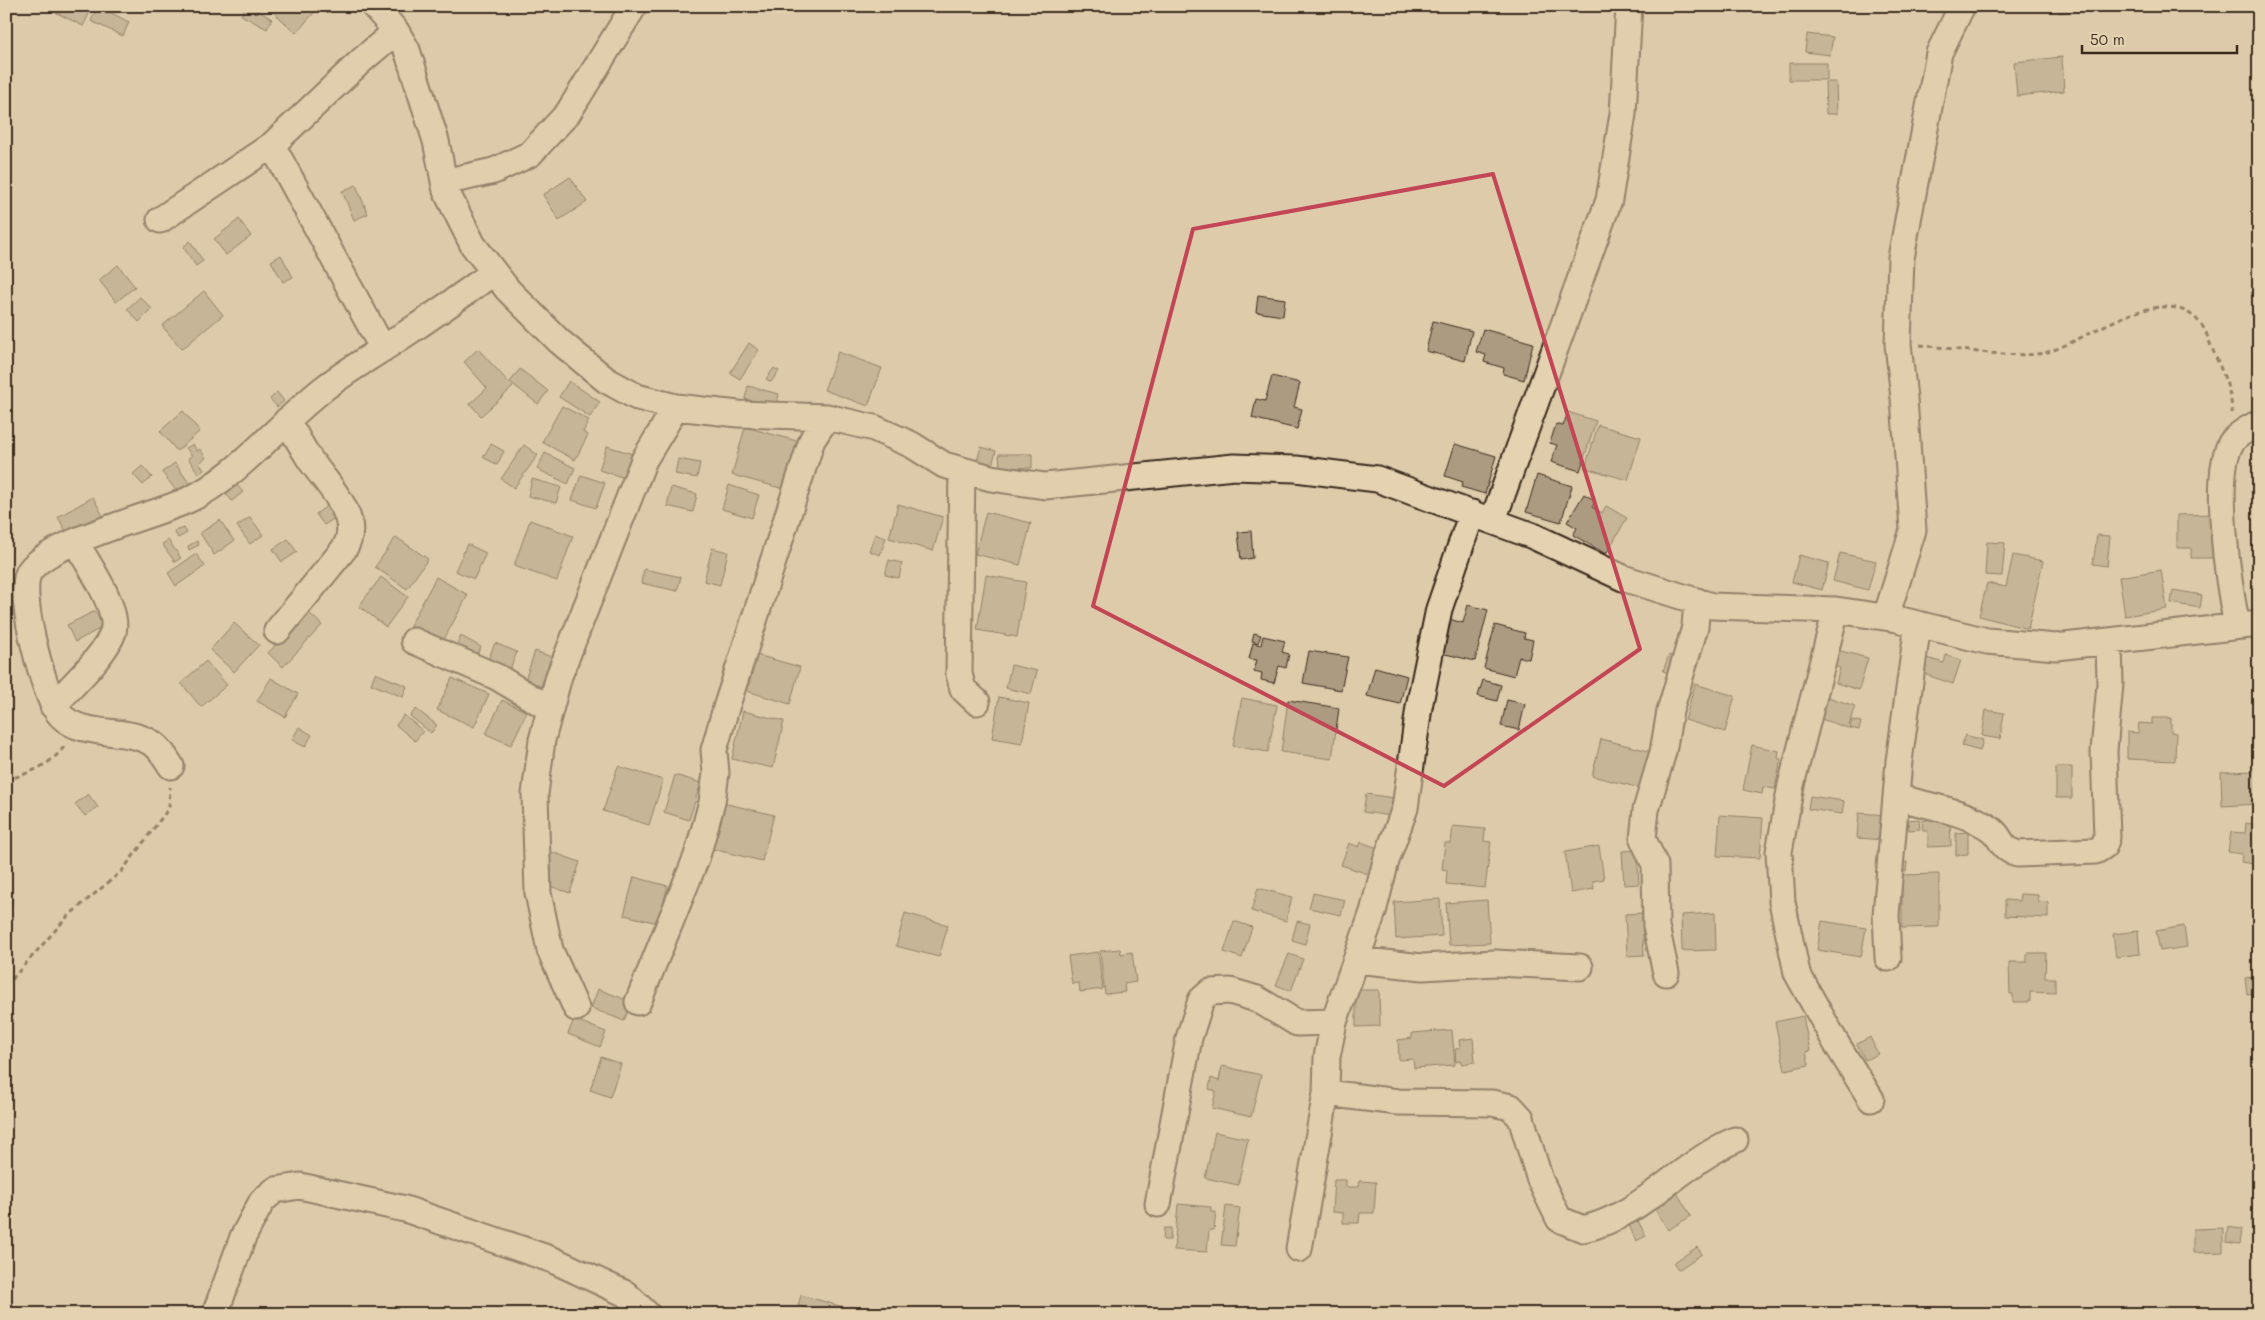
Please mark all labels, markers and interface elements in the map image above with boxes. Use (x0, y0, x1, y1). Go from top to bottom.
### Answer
scale bar (2082, 22, 2238, 54)
text: 50 m (2090, 29, 2125, 49)

